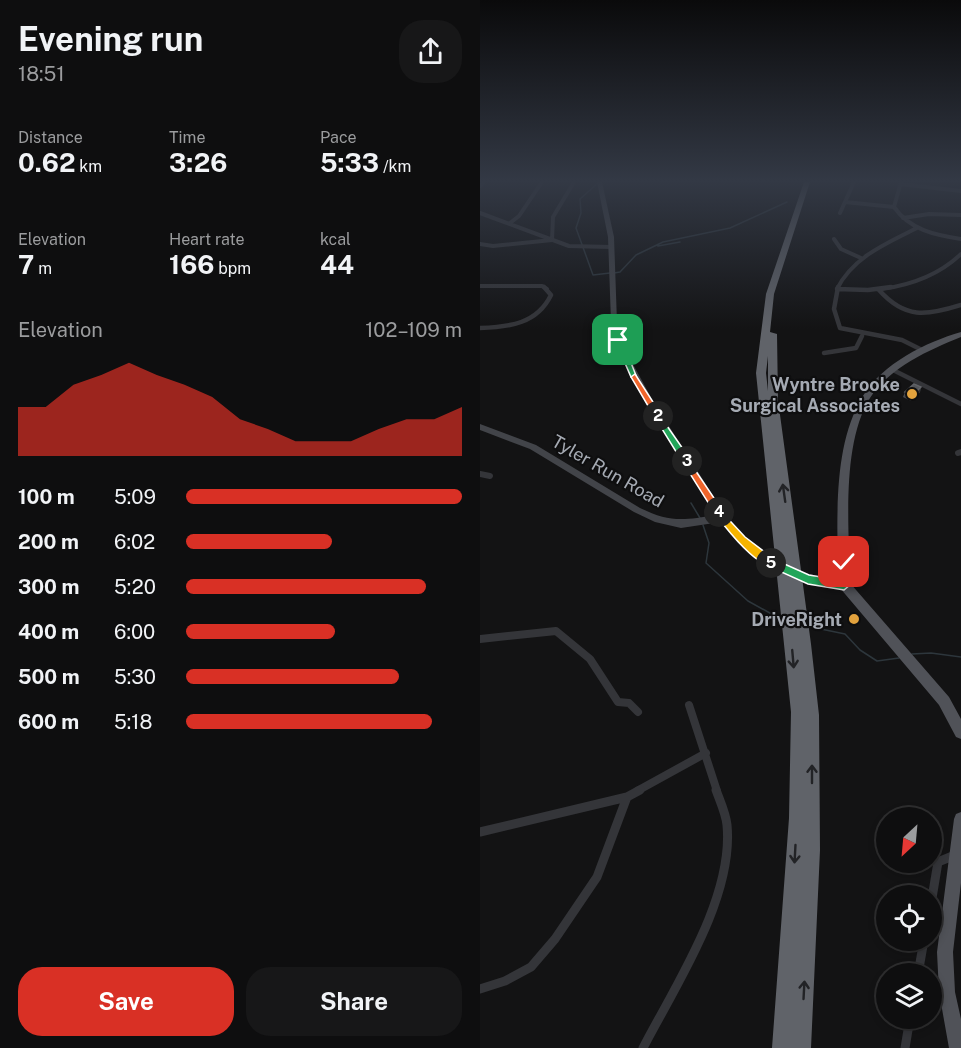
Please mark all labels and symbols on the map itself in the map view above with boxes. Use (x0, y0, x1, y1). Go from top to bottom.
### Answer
pin (592, 314, 643, 365)
place label: Wyntre Brooke Surgical Associates (730, 374, 900, 416)
marker: Wyntre Brooke Surgical Associates (905, 387, 919, 401)
pin: 2 (643, 401, 673, 431)
street label: Tyler Run Road (548, 430, 668, 512)
pin: 3 (672, 446, 702, 476)
one-way arrow (779, 483, 790, 503)
pin: 4 (704, 497, 734, 527)
pin (818, 536, 869, 587)
pin: 5 (756, 548, 786, 578)
place label: DriveRight (751, 609, 842, 630)
marker: DriveRight (847, 612, 861, 626)
one-way arrow (788, 648, 799, 668)
one-way arrow (806, 764, 818, 784)
north arrow (876, 807, 942, 873)
one-way arrow (790, 843, 801, 863)
one-way arrow (799, 980, 810, 1000)

